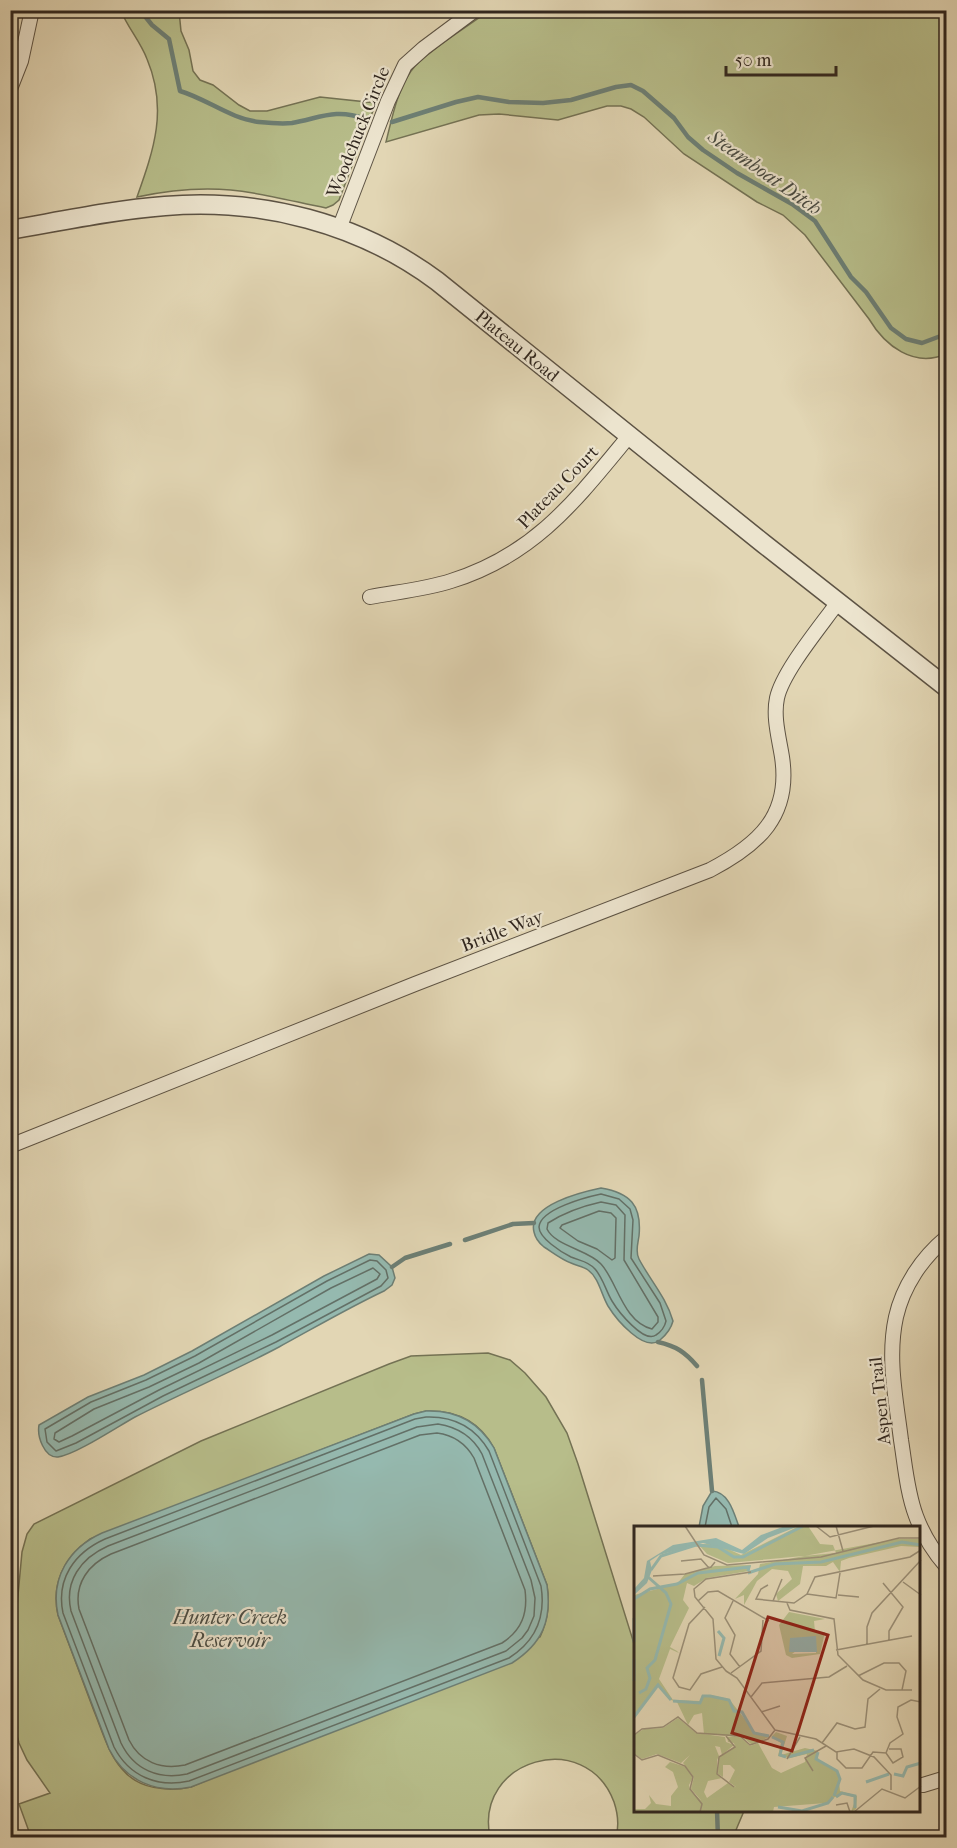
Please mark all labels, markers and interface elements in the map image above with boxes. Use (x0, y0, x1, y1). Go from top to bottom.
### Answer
scale bar (726, 39, 836, 77)
text: 50 m (735, 50, 772, 71)
street label: Woodchuck Circle (322, 63, 394, 202)
water label: Steamboat Ditch (703, 124, 826, 220)
street label: Plateau Road (470, 306, 563, 387)
street label: Plateau Court (514, 441, 604, 533)
street label: Bridle Way (458, 906, 547, 957)
street label: Aspen Trail (865, 1356, 896, 1447)
inset map (634, 1526, 921, 1812)
water label: Hunter Creek Reservoir (172, 1606, 287, 1652)

